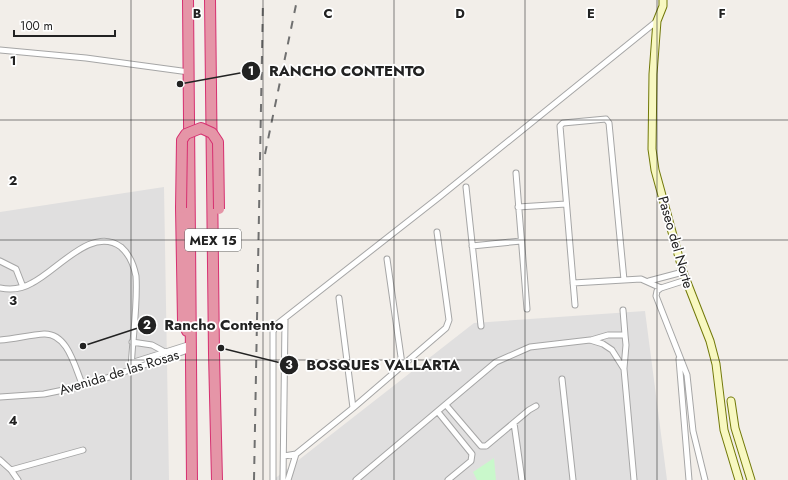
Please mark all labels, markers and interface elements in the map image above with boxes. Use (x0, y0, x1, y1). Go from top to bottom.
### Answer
text: B (193, 4, 202, 23)
text: C (323, 4, 333, 23)
text: D (455, 4, 465, 23)
text: E (587, 4, 595, 23)
text: F (718, 4, 726, 23)
scale bar (14, 12, 115, 38)
text: 100 m (20, 17, 53, 35)
text: 1 (10, 51, 16, 70)
callout: RANCHO CONTENTO (241, 57, 433, 84)
text: RANCHO CONTENTO (269, 60, 425, 82)
text: 1 (248, 62, 254, 80)
text: 2 (9, 171, 17, 190)
street label: Paseo del Norte (653, 194, 699, 290)
road number: MEX 15 (185, 229, 241, 251)
text: 3 (9, 291, 17, 310)
callout: Rancho Contento (137, 312, 292, 339)
text: Rancho Contento (164, 314, 284, 336)
text: 2 (143, 316, 151, 334)
street label: Avenida de las Rosas (57, 344, 182, 400)
callout: BOSQUES VALLARTA (279, 351, 468, 378)
text: BOSQUES VALLARTA (306, 354, 461, 376)
text: 3 (285, 356, 293, 374)
text: 4 (8, 411, 18, 430)

